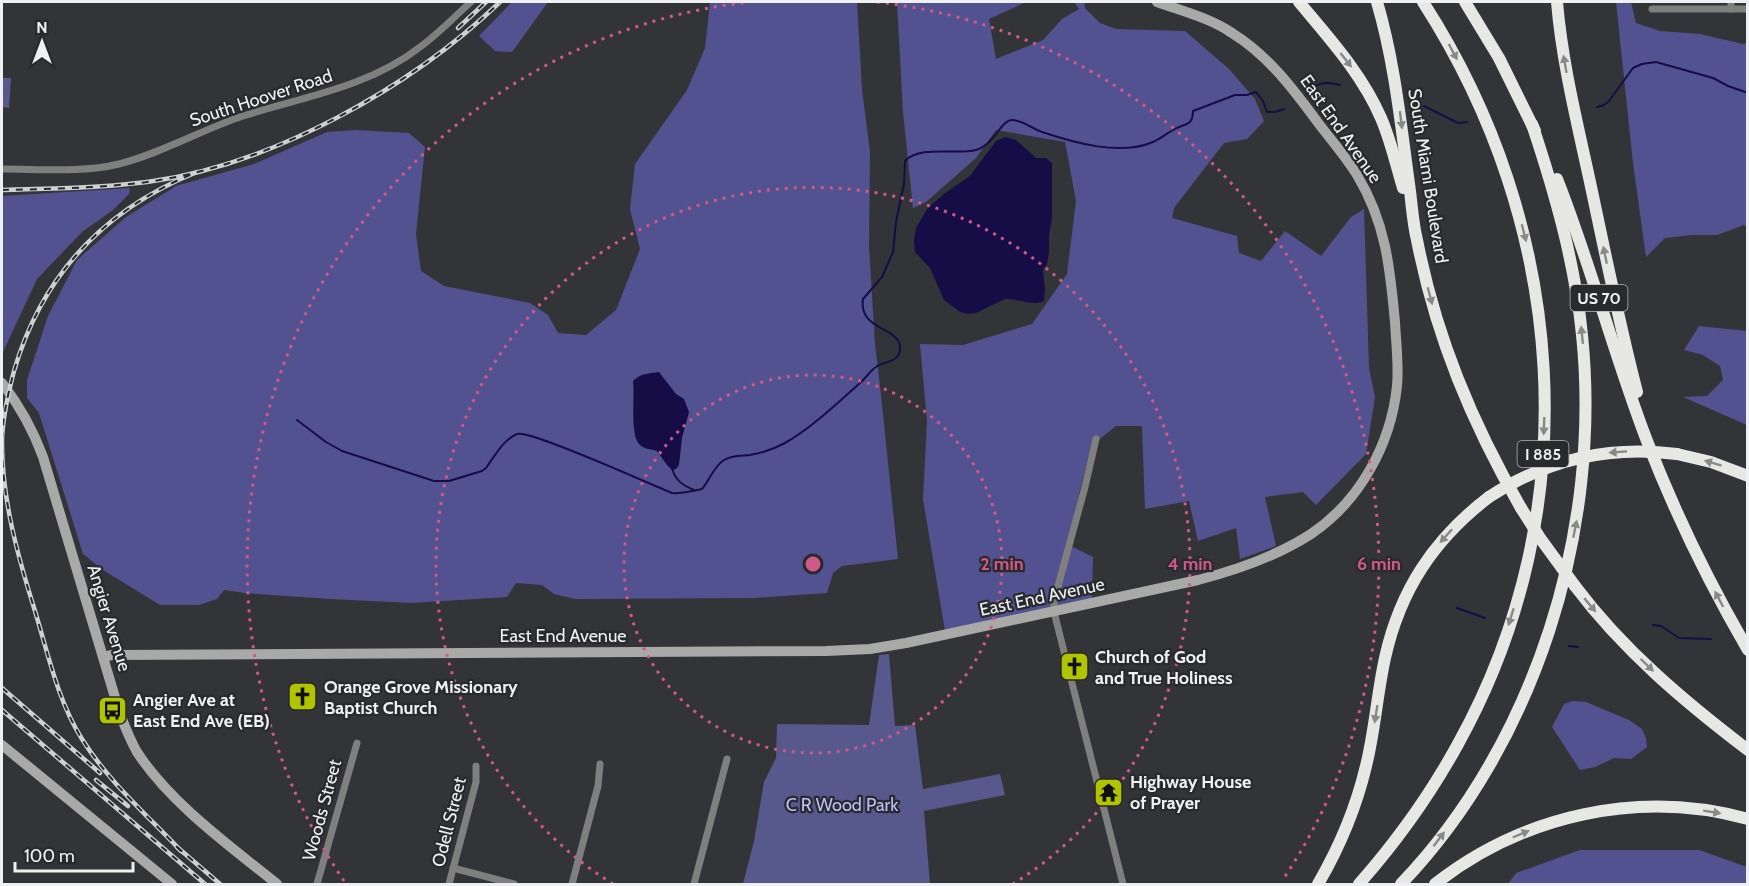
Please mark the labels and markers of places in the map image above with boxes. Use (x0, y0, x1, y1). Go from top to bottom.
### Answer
centre of rings (803, 554, 823, 574)
place label: Church of God and True Holiness (1095, 646, 1233, 689)
church icon: Church of God and True Holiness (1058, 651, 1090, 683)
place label: Orange Grove Missionary Baptist Church (324, 676, 518, 719)
church icon: Orange Grove Missionary Baptist Church (287, 681, 319, 713)
place label: Angier Ave at East End Ave (EB) (133, 689, 270, 732)
bus stop icon: Angier Ave at East End Ave (EB) (96, 694, 128, 726)
place label: Highway House of Prayer (1130, 771, 1251, 814)
temple icon: Highway House of Prayer (1093, 776, 1125, 808)

